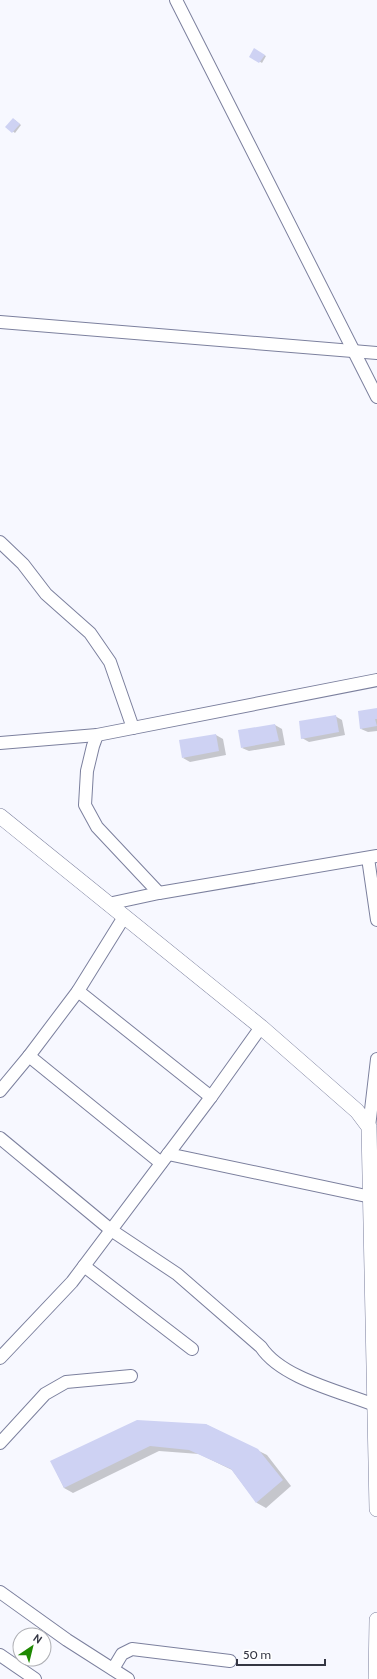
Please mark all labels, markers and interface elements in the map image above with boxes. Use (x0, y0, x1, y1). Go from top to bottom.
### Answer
north arrow (12, 1627, 52, 1667)
text: N (31, 1631, 45, 1647)
scale bar (237, 1641, 325, 1667)
text: 50 m (243, 1647, 271, 1662)

